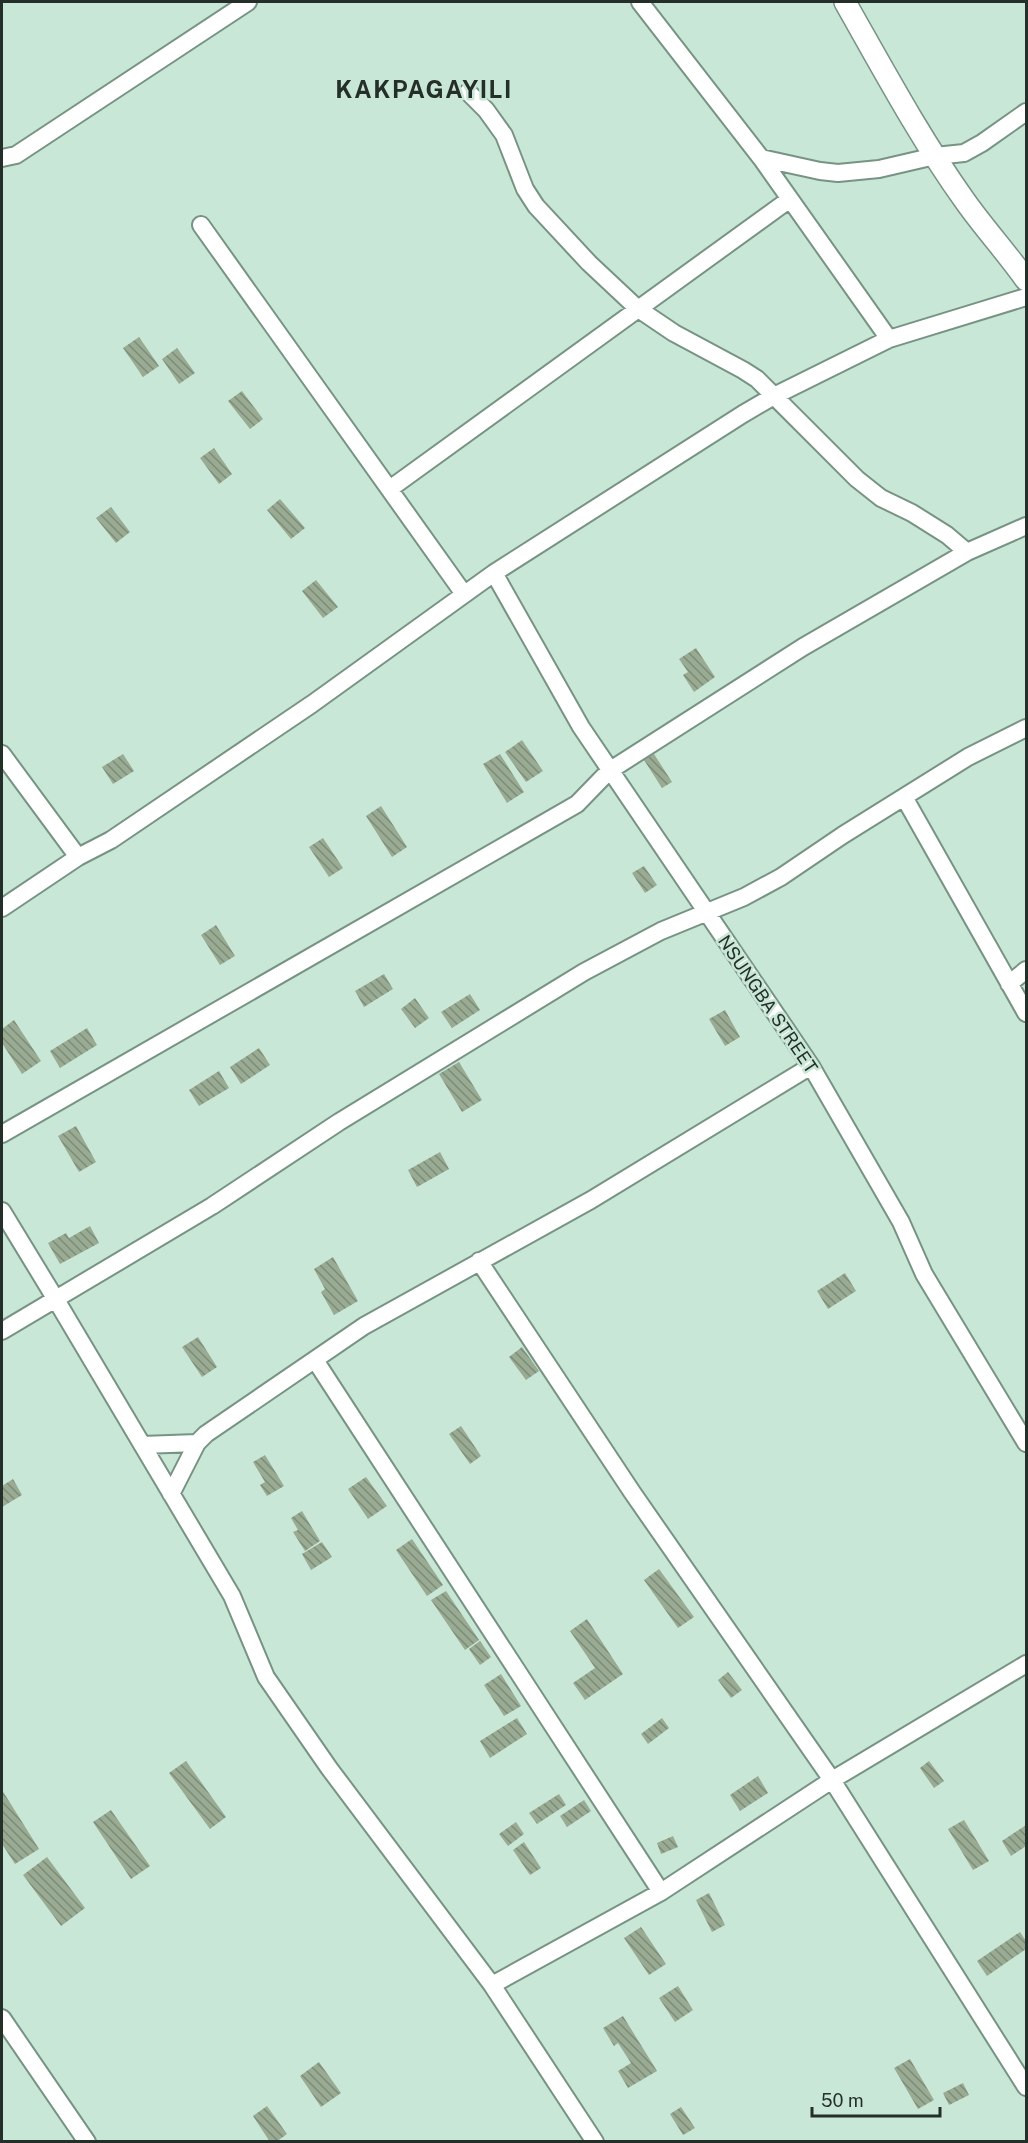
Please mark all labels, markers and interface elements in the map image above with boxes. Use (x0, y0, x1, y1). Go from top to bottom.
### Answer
district label: KAKPAGAYILI (335, 75, 513, 103)
street label: NSUNGBA STREET (714, 931, 822, 1077)
scale bar (812, 2080, 940, 2118)
text: 50 m (821, 2090, 864, 2111)

